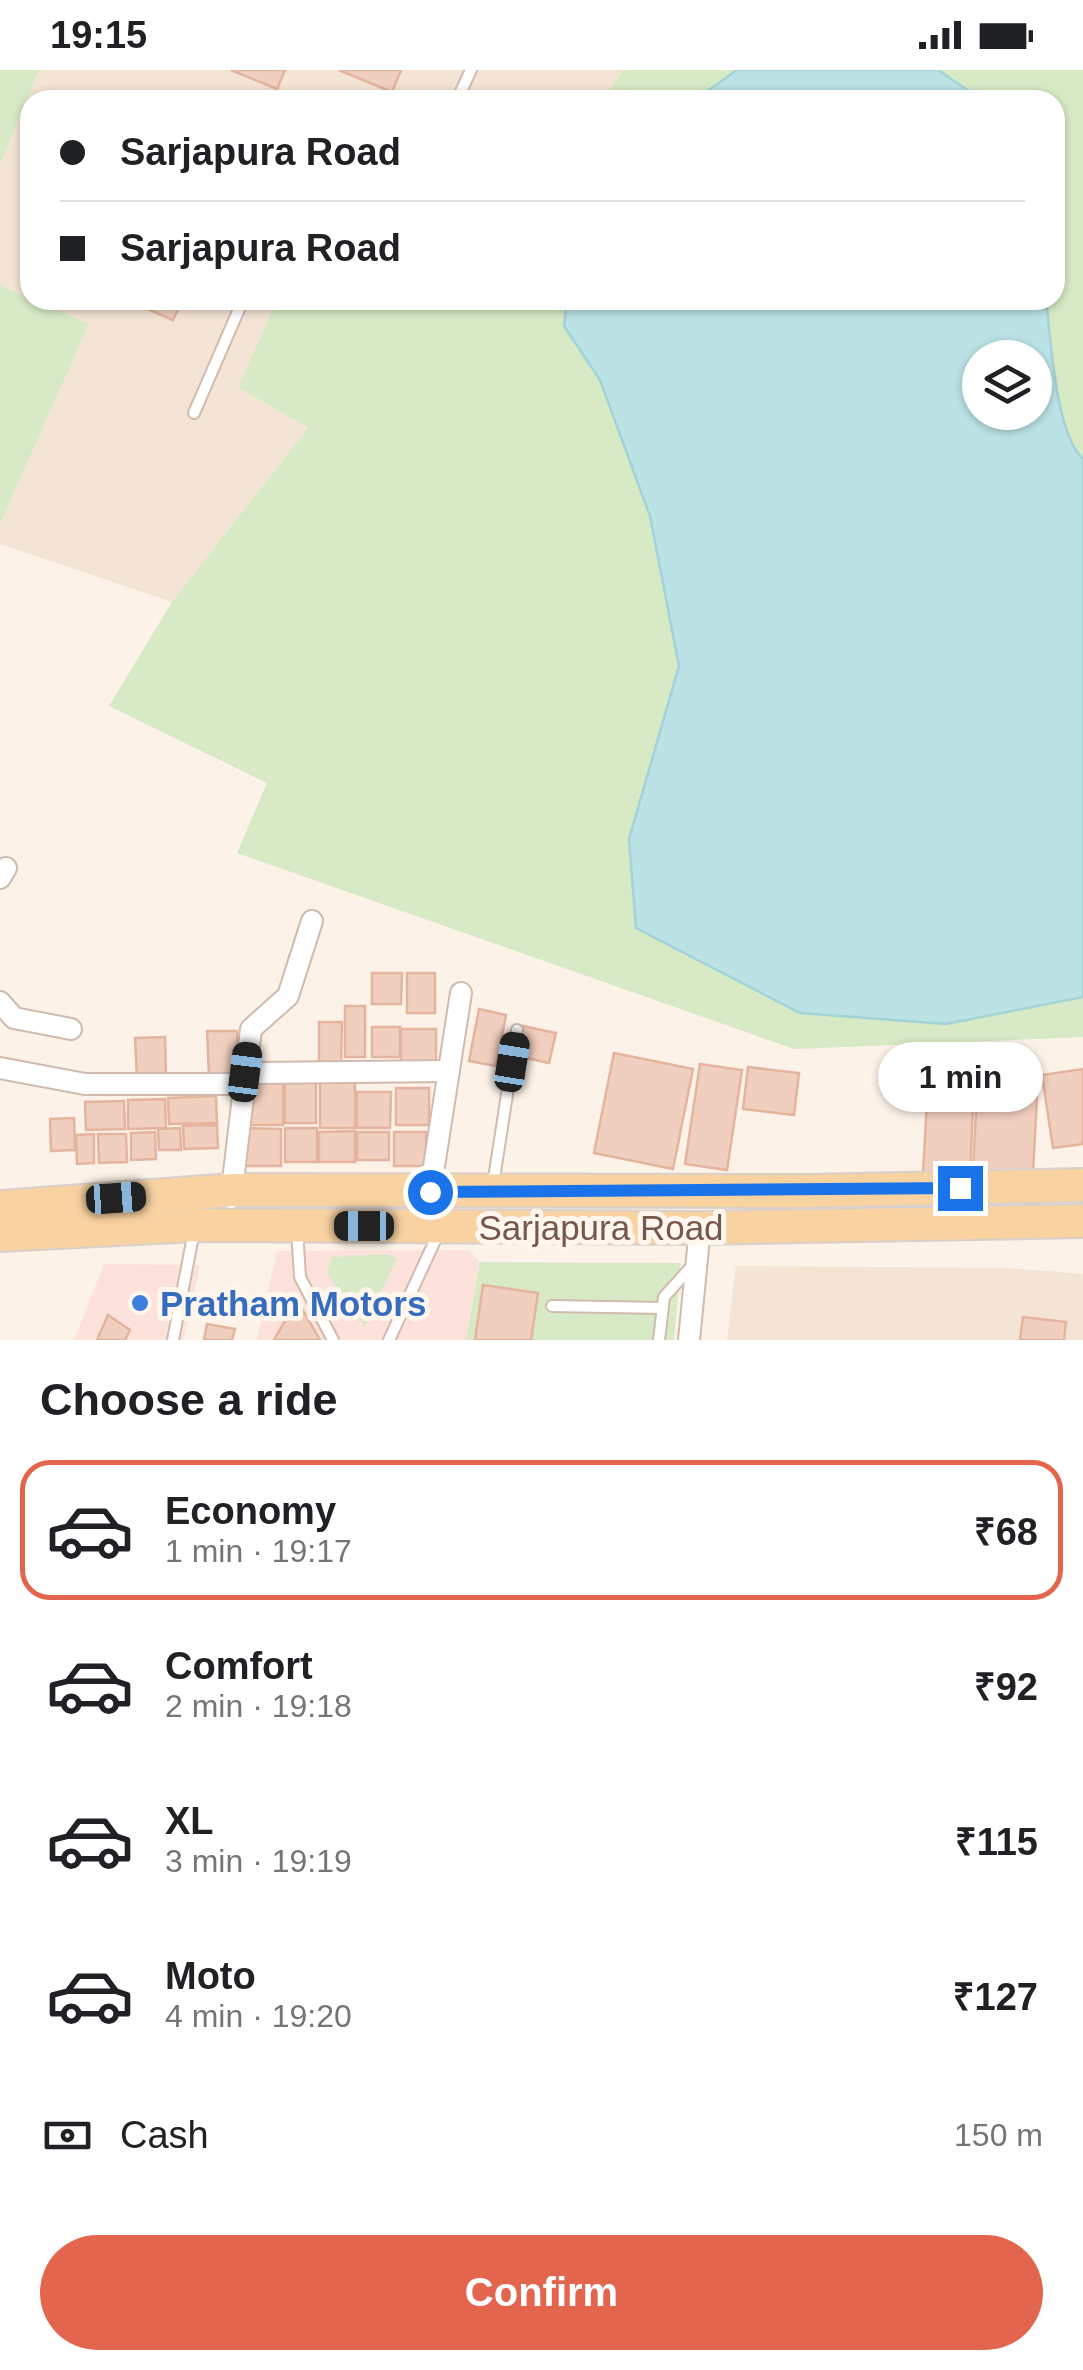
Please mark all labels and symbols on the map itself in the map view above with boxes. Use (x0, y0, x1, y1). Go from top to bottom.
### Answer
car (492, 1030, 532, 1094)
car (226, 1040, 264, 1104)
callout: 1 min (878, 1043, 1042, 1113)
route end (938, 1166, 983, 1211)
route start (408, 1170, 453, 1215)
car (85, 1181, 147, 1215)
street label: Sarjapura Road (478, 1208, 724, 1247)
car (334, 1211, 394, 1241)
place label: Pratham Motors (160, 1284, 426, 1323)
marker: Pratham Motors (129, 1292, 151, 1314)

